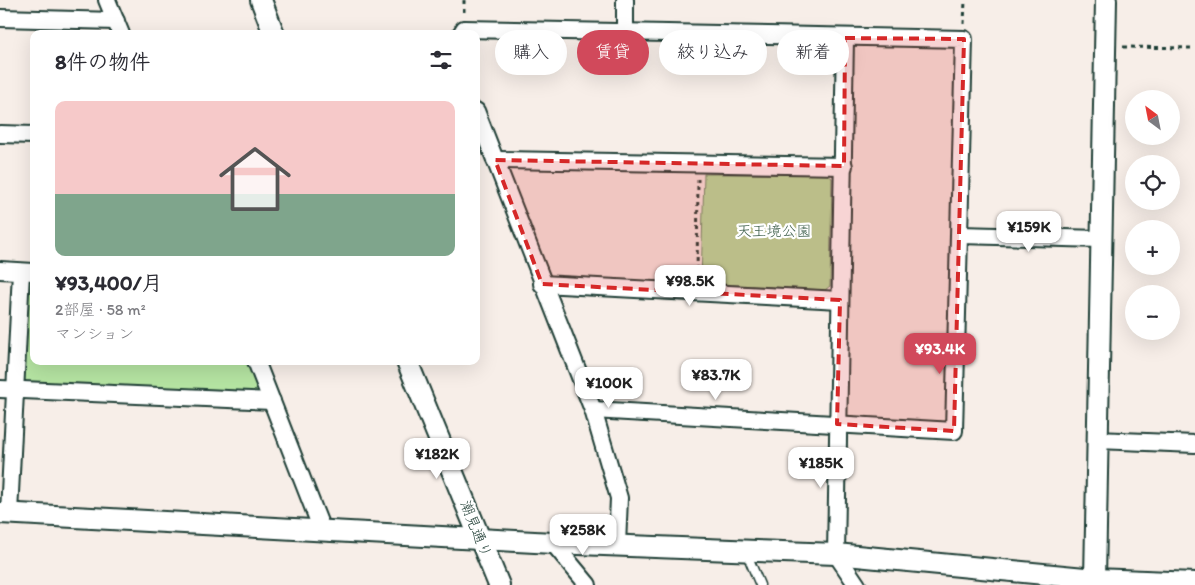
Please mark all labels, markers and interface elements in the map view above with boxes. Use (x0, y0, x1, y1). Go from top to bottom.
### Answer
chip: 購入 (495, 30, 567, 75)
chip: 賃貸 (577, 30, 649, 75)
chip: 絞り込み (659, 30, 767, 75)
chip: 新着 (777, 30, 849, 75)
icon: filters (427, 46, 455, 74)
text: 8件の物件 (55, 49, 151, 74)
north arrow (1125, 90, 1180, 145)
map controls (1125, 90, 1180, 340)
icon: home (210, 134, 300, 224)
button: locate (1125, 155, 1180, 210)
pin: ¥159K (994, 210, 1064, 253)
text: ¥159K (1007, 217, 1051, 236)
button: + (1125, 220, 1180, 275)
park label: 天王境公園 (736, 222, 812, 240)
pin: ¥98.5K (649, 264, 731, 307)
text: ¥93,400/月 (55, 270, 163, 295)
text: ¥98.5K (666, 271, 714, 290)
button: − (1125, 285, 1180, 340)
text: 2部屋 · 58 m² (55, 300, 146, 319)
text: マンション (55, 324, 134, 343)
pin: ¥93.4K (899, 332, 981, 375)
text: ¥93.4K (915, 339, 965, 358)
pin: ¥83.7K (675, 358, 757, 401)
text: ¥83.7K (692, 365, 740, 384)
pin: ¥100K (574, 366, 644, 409)
text: ¥100K (586, 373, 632, 392)
pin: ¥182K (402, 438, 472, 480)
text: ¥182K (415, 444, 459, 463)
pin: ¥185K (786, 446, 856, 489)
text: ¥185K (799, 453, 843, 472)
street label: 潮見通り (456, 498, 496, 560)
pin: ¥258K (548, 514, 618, 556)
text: ¥258K (561, 520, 605, 539)

